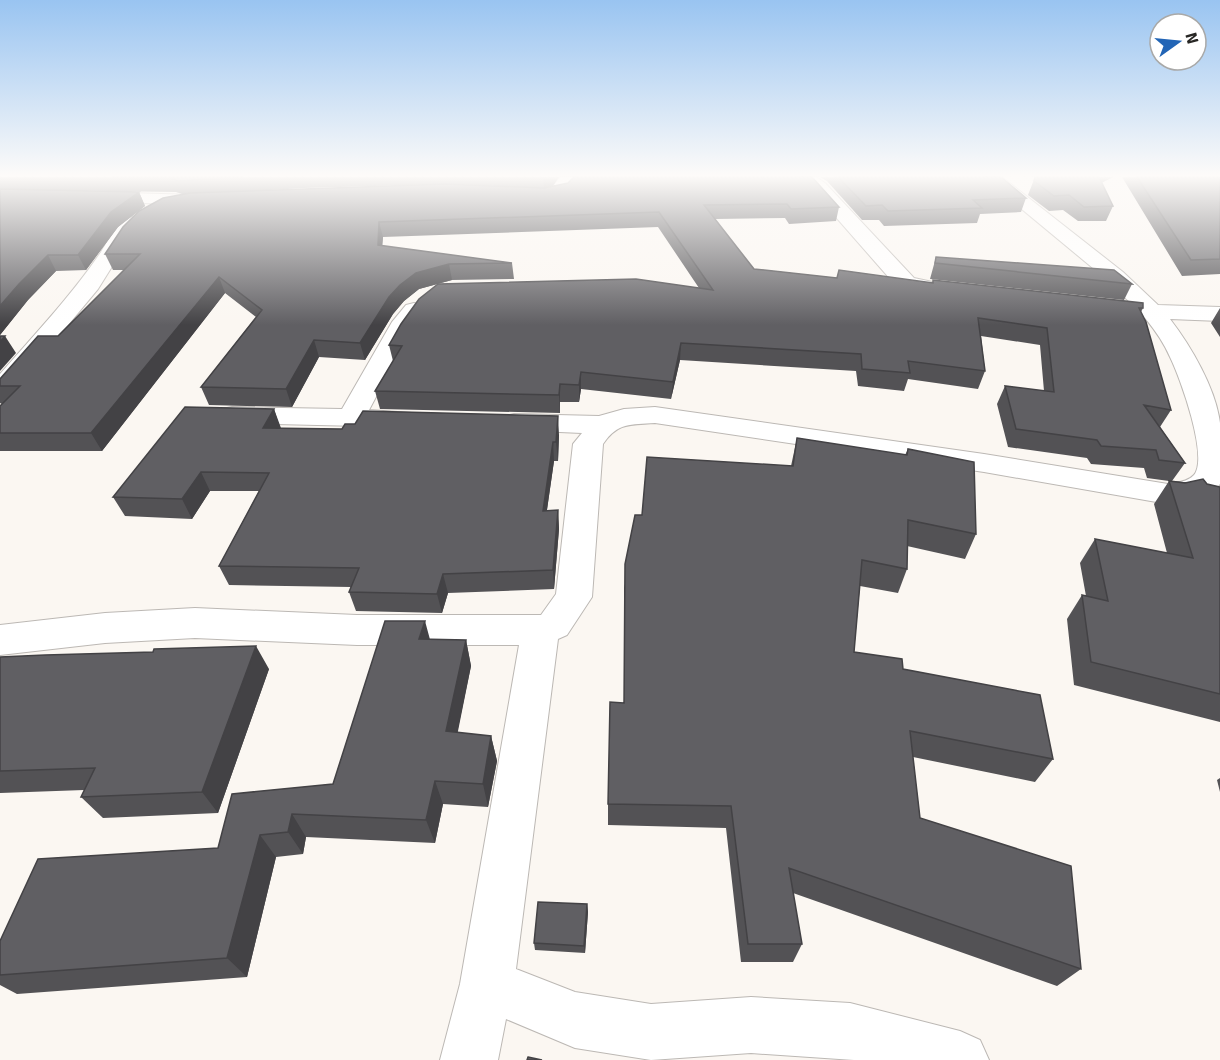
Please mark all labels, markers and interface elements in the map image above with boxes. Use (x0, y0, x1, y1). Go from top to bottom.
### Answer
north arrow (1148, 12, 1208, 72)
text: N (1180, 30, 1203, 46)

